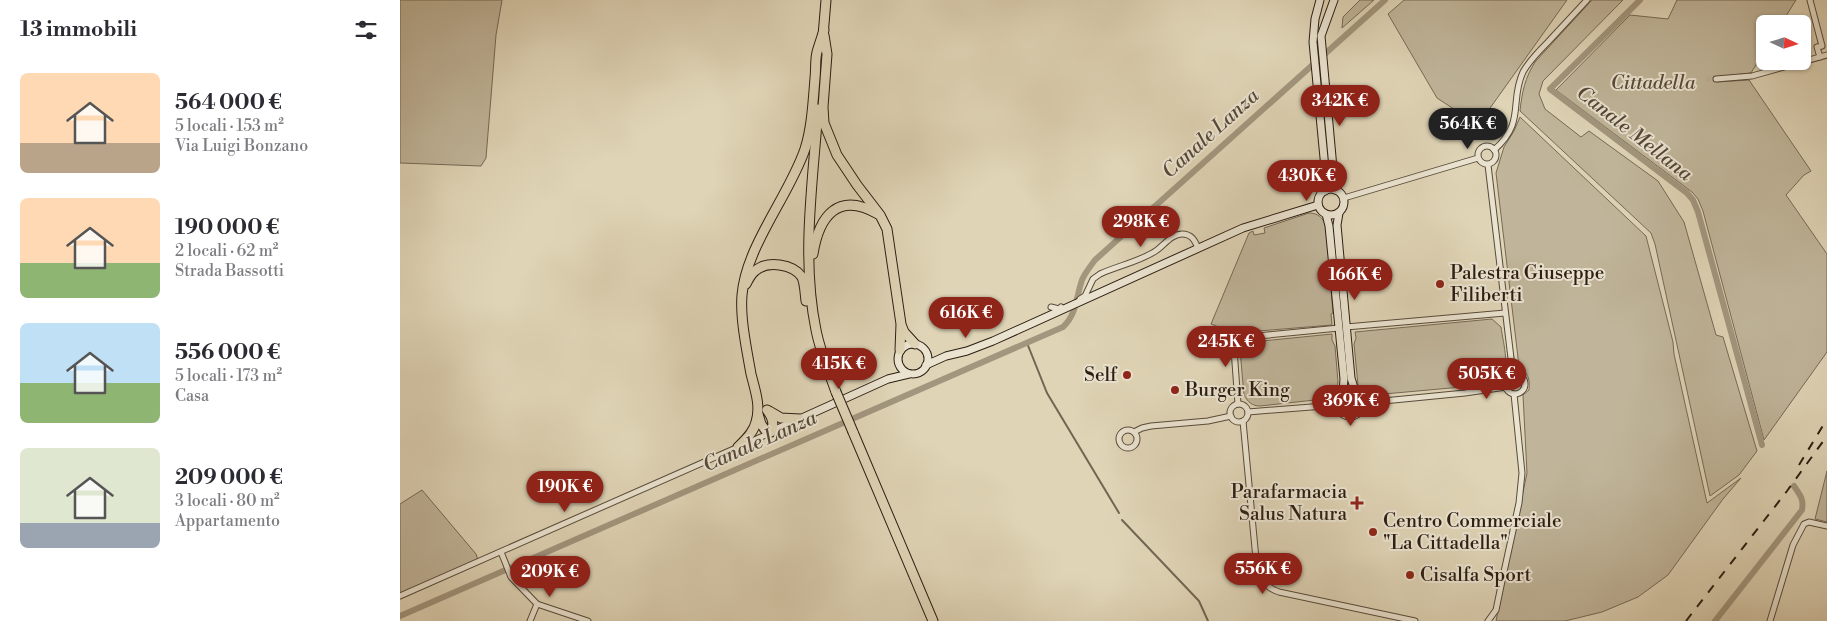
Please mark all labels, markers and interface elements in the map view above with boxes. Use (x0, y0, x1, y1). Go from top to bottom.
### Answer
north arrow (1756, 15, 1811, 70)
map controls (1756, 15, 1811, 70)
icon: filters (352, 16, 380, 44)
text: 13 immobili (20, 17, 137, 43)
park label: Cittadella (1611, 71, 1696, 95)
water label: Canale Mellana (1571, 81, 1698, 188)
water label: Canale Lanza (1157, 83, 1265, 184)
pin: 342K € (1299, 84, 1381, 127)
text: 564 000 € (175, 90, 282, 116)
text: 342K € (1312, 91, 1368, 111)
icon: home (60, 93, 120, 153)
pin: 564K € (1427, 108, 1509, 150)
text: 564K € (1440, 114, 1497, 134)
text: 5 locali · 153 m² (175, 116, 284, 136)
text: Via Luigi Bonzano (175, 136, 308, 156)
pin: 430K € (1266, 160, 1348, 202)
text: 430K € (1278, 166, 1336, 186)
pin: 298K € (1100, 206, 1182, 248)
text: 298K € (1113, 212, 1169, 232)
text: 190 000 € (175, 215, 279, 241)
icon: home (60, 218, 120, 278)
text: 2 locali · 62 m² (175, 241, 278, 261)
pin: 166K € (1314, 258, 1396, 301)
text: Strada Bassotti (175, 261, 284, 281)
place label: Palestra Giuseppe Filiberti (1450, 261, 1604, 307)
text: 166K € (1328, 265, 1382, 285)
marker: Palestra Giuseppe Filiberti (1434, 278, 1446, 290)
pin: 616K € (925, 296, 1007, 339)
text: 616K € (940, 303, 992, 323)
pin: 245K € (1185, 326, 1267, 368)
text: 245K € (1198, 332, 1254, 352)
text: 556 000 € (175, 340, 280, 366)
icon: home (60, 343, 120, 403)
pin: 415K € (798, 348, 880, 390)
text: 415K € (812, 354, 866, 374)
pin: 505K € (1446, 358, 1528, 400)
place label: Self (1084, 363, 1118, 387)
text: 505K € (1458, 364, 1516, 384)
text: 5 locali · 173 m² (175, 366, 282, 386)
marker: Self (1121, 369, 1133, 381)
place label: Burger King (1184, 378, 1290, 402)
marker: Burger King (1169, 384, 1181, 396)
pin: 369K € (1310, 384, 1392, 427)
text: Casa (175, 386, 209, 406)
text: 369K € (1323, 391, 1379, 411)
water label: Canale Lanza (699, 405, 822, 478)
text: 209 000 € (175, 465, 283, 491)
icon: home (60, 468, 120, 528)
pin: 190K € (524, 470, 606, 513)
text: 190K € (537, 477, 593, 497)
place label: Parafarmacia Salus Natura (1231, 480, 1347, 526)
text: 3 locali · 80 m² (175, 491, 280, 511)
marker: Parafarmacia Salus Natura (1351, 497, 1363, 509)
place label: Centro Commerciale "La Cittadella" (1383, 509, 1562, 555)
text: Appartamento (175, 511, 280, 531)
marker: Centro Commerciale "La Cittadella" (1367, 526, 1379, 538)
pin: 556K € (1222, 552, 1304, 595)
pin: 209K € (509, 556, 591, 598)
text: 556K € (1235, 559, 1291, 579)
text: 209K € (521, 562, 579, 582)
place label: Cisalfa Sport (1420, 563, 1532, 587)
marker: Cisalfa Sport (1404, 569, 1416, 581)

